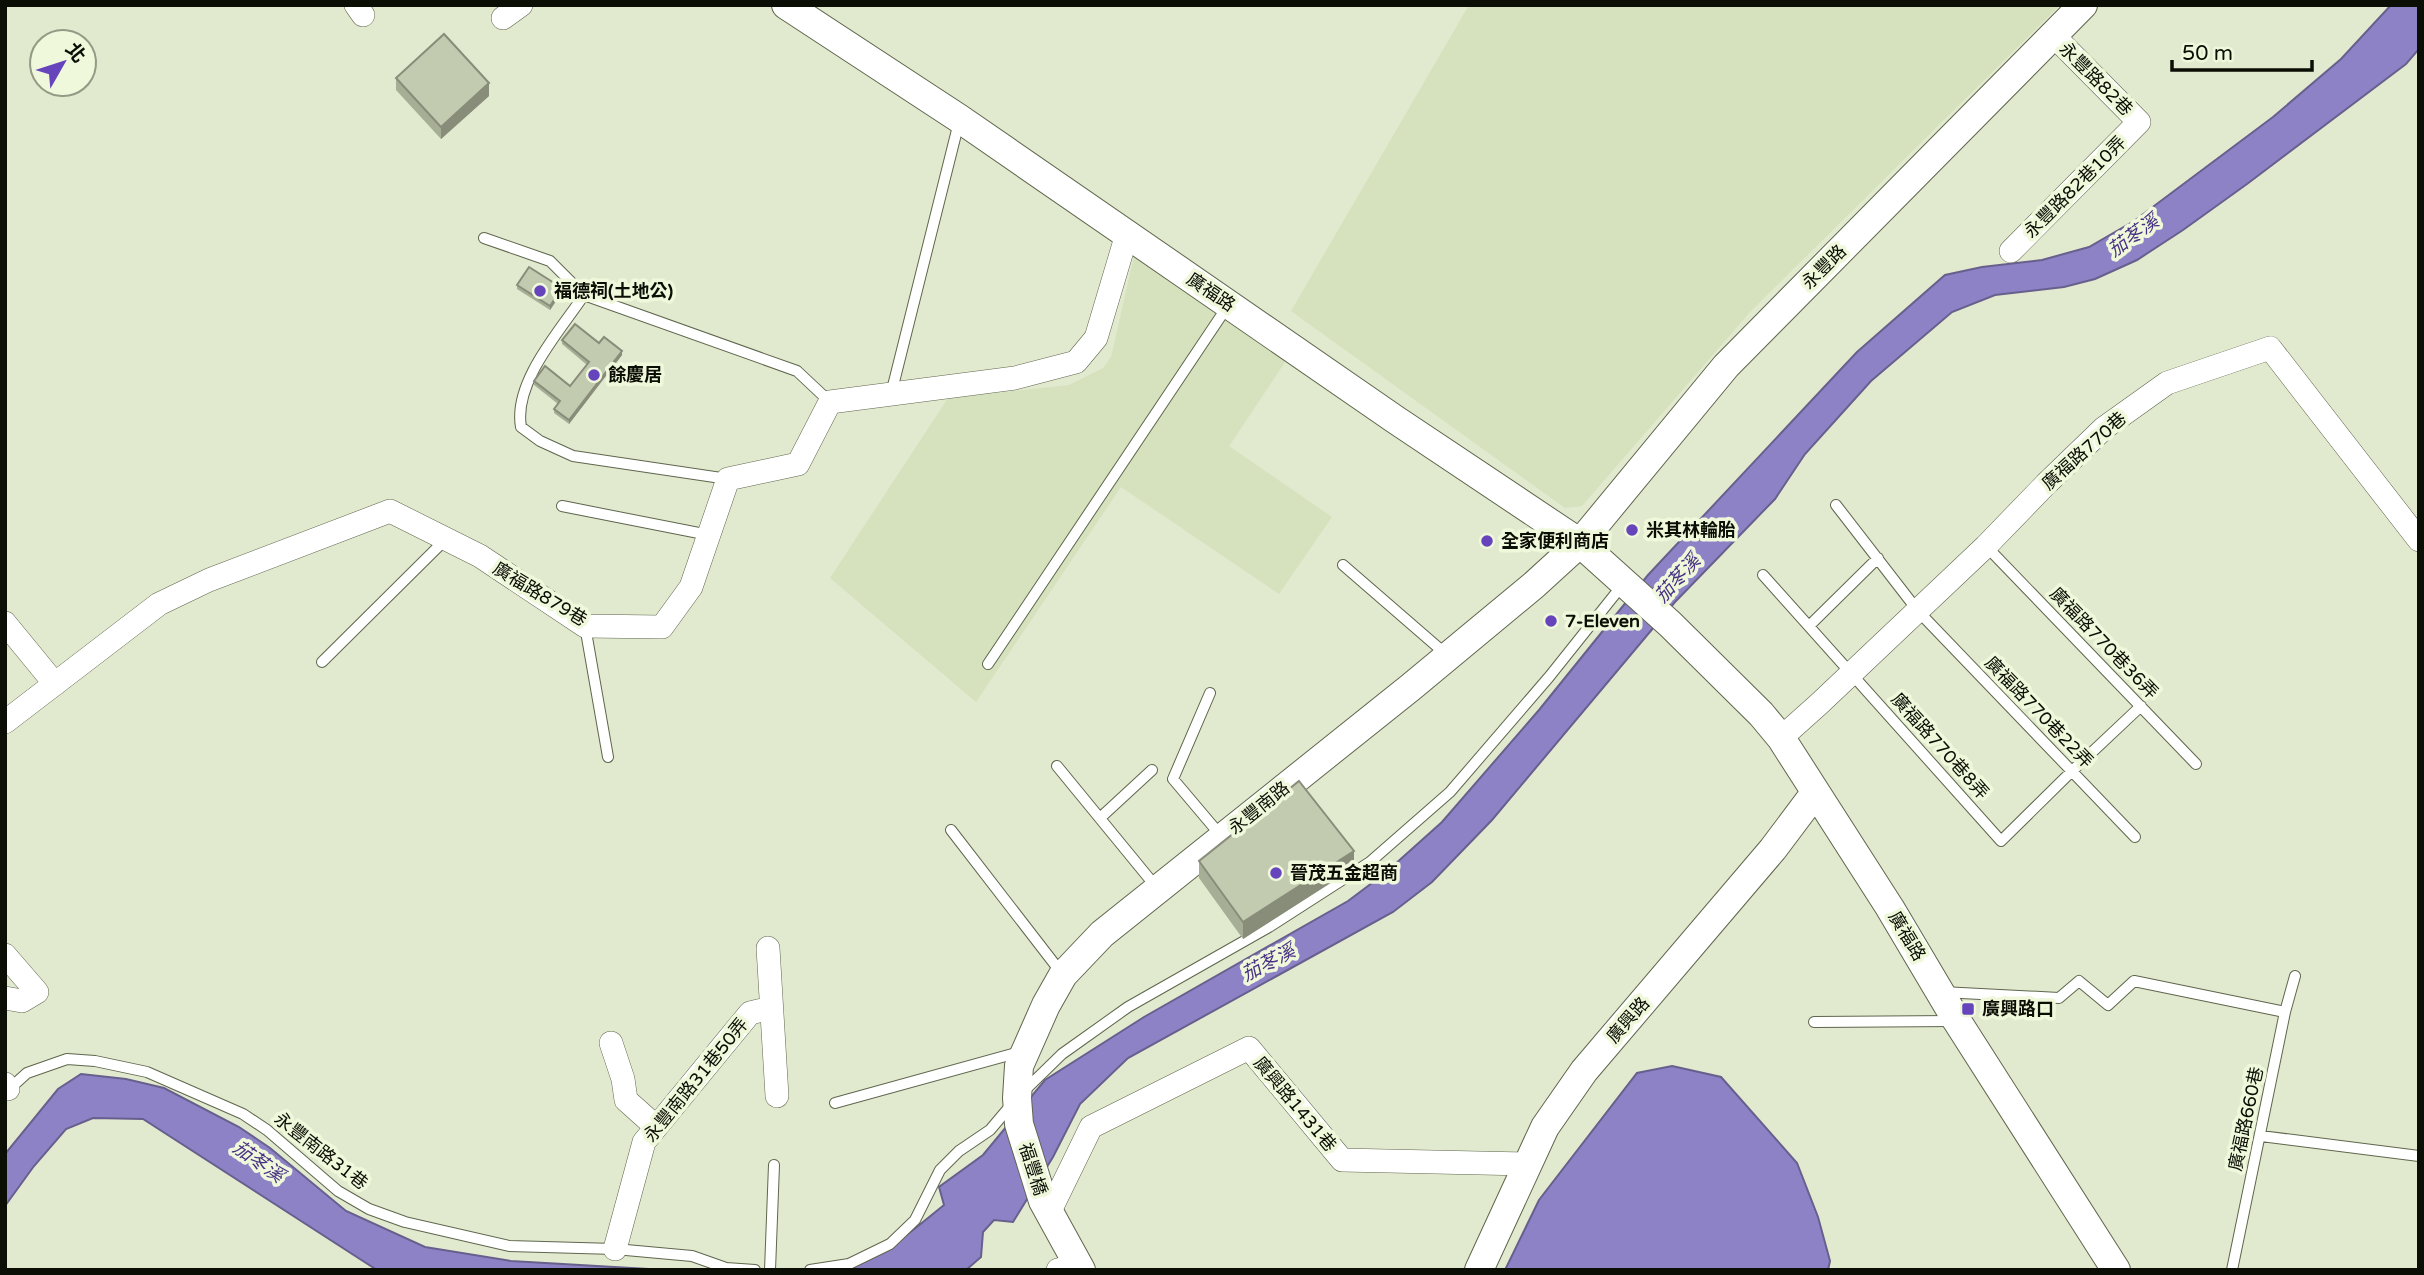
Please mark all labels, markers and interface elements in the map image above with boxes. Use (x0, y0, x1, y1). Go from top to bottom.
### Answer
north arrow (28, 28, 98, 98)
scale bar (2172, 28, 2312, 72)
street label: 永豐路82巷 (2055, 38, 2137, 120)
text: 北 (61, 39, 90, 67)
text: 50 m (2182, 41, 2233, 66)
street label: 永豐路82巷10弄 (2019, 131, 2131, 243)
water label: 茄苳溪 (2104, 208, 2166, 261)
street label: 永豐路 (1797, 240, 1851, 294)
street label: 廣福路 (1182, 268, 1240, 316)
place label: 福德祠(土地公) (554, 280, 674, 302)
marker: 福德祠(土地公) (532, 283, 548, 299)
place label: 餘慶居 (608, 364, 662, 386)
marker: 餘慶居 (586, 367, 602, 383)
street label: 廣福路770巷 (2037, 407, 2131, 495)
place label: 米其林輪胎 (1646, 519, 1736, 541)
marker: 米其林輪胎 (1624, 522, 1640, 538)
place label: 全家便利商店 (1501, 530, 1609, 552)
marker: 全家便利商店 (1479, 533, 1495, 549)
water label: 茄苳溪 (1650, 548, 1707, 607)
street label: 廣福路879巷 (489, 557, 591, 631)
street label: 廣福路770巷36弄 (2045, 583, 2163, 703)
place label: 7-Eleven (1565, 610, 1640, 632)
marker: 7-Eleven (1543, 613, 1559, 629)
street label: 廣福路770巷22弄 (1980, 652, 2098, 772)
street label: 廣福路770巷8弄 (1887, 688, 1993, 804)
street label: 永豐南路 (1224, 777, 1294, 839)
place label: 晉茂五金超商 (1290, 862, 1398, 884)
marker: 晉茂五金超商 (1268, 865, 1284, 881)
street label: 廣福路 (1884, 907, 1930, 965)
water label: 茄苳溪 (1238, 938, 1301, 986)
street label: 廣興路 (1602, 992, 1654, 1048)
place label: 廣興路口 (1982, 998, 2054, 1020)
marker: 廣興路口 (1960, 1001, 1976, 1017)
street label: 永豐南路31巷50弄 (639, 1014, 753, 1146)
street label: 廣興路1431巷 (1249, 1052, 1341, 1156)
street label: 廣福路660巷 (2224, 1065, 2268, 1173)
street label: 永豐南路31巷 (270, 1108, 372, 1194)
water label: 茄苳溪 (229, 1136, 291, 1189)
street label: 福豐橋 (1014, 1140, 1052, 1198)

